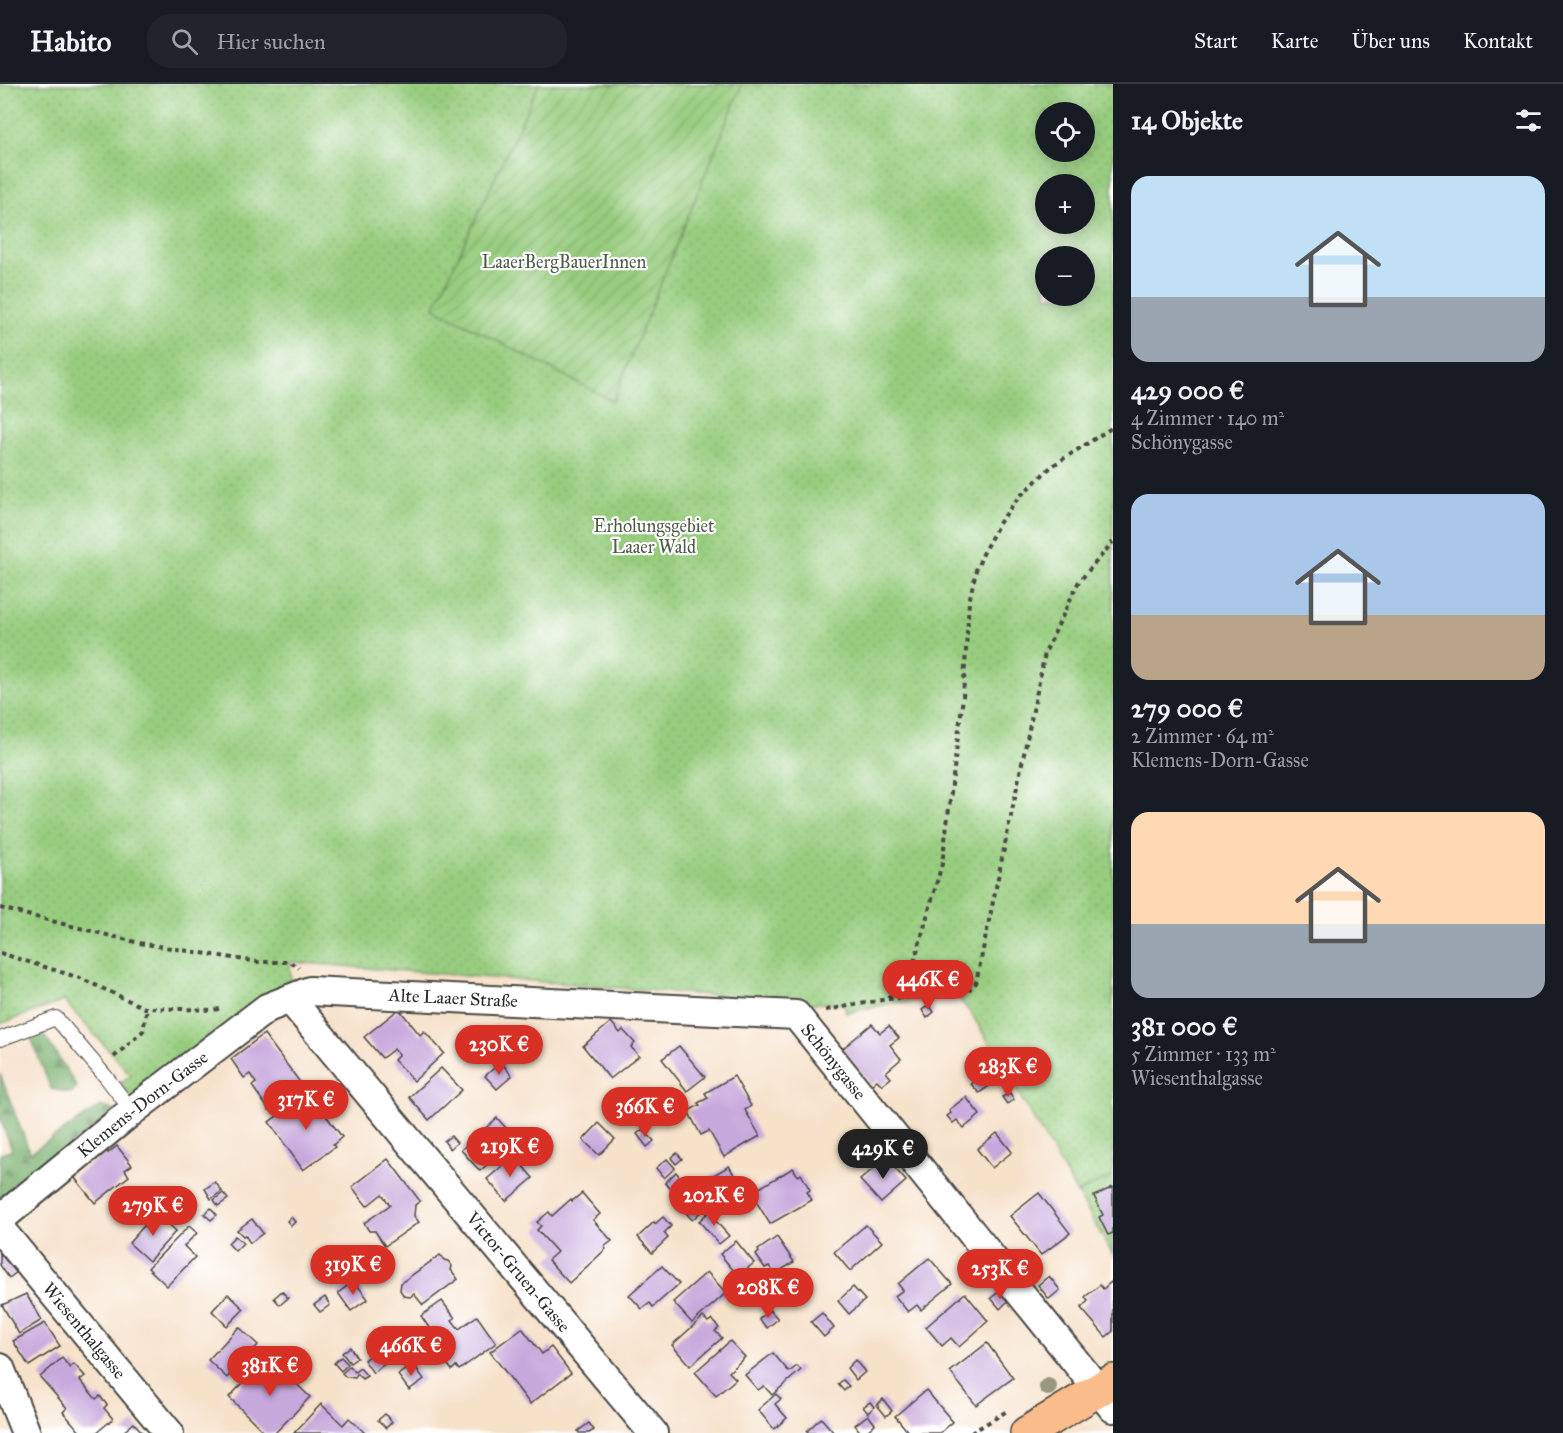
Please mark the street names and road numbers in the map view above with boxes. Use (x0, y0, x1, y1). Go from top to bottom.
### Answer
street label: Alte Laaer Straße (387, 984, 518, 1012)
street label: Schönygasse (796, 1019, 871, 1104)
street label: Klemens-Dorn-Gasse (73, 1046, 212, 1162)
street label: Victor-Gruen-Gasse (461, 1207, 575, 1337)
street label: Wiesenthalgasse (38, 1278, 131, 1383)

